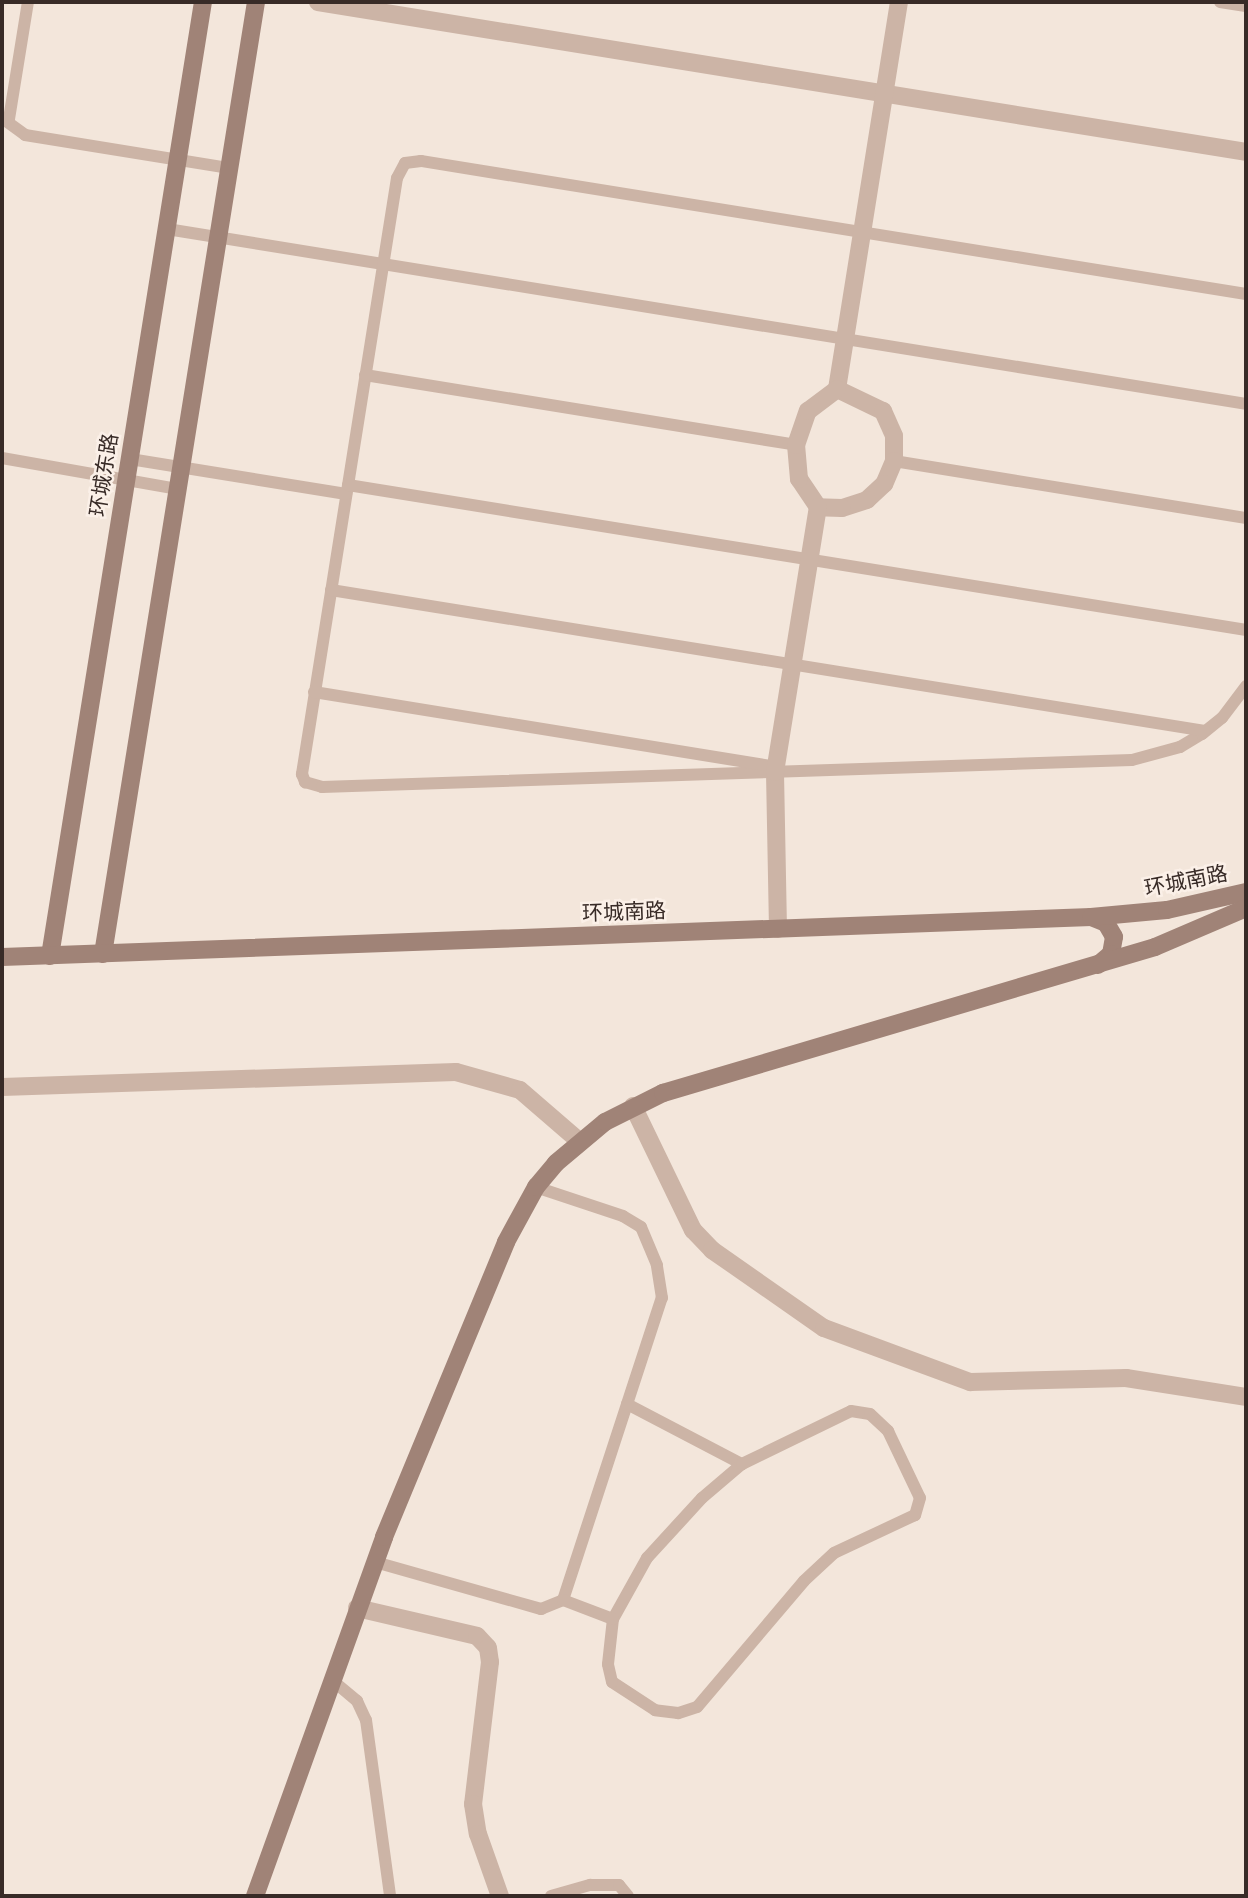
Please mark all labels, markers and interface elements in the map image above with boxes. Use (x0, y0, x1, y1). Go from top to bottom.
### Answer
street label: 环城东路 (85, 432, 123, 518)
street label: 环城南路 (1142, 861, 1230, 901)
street label: 环城南路 (582, 898, 666, 926)

